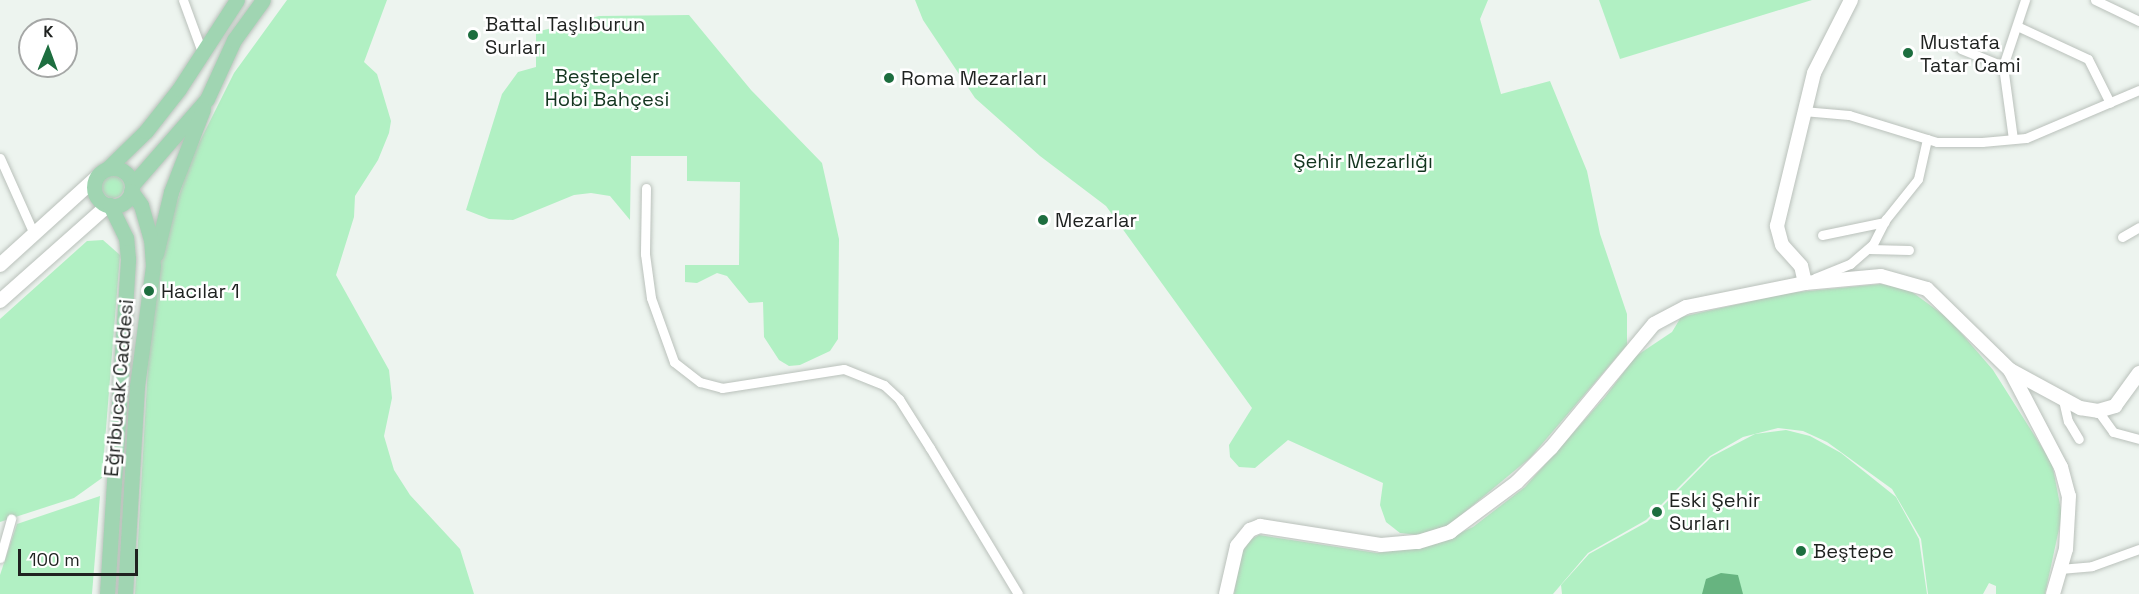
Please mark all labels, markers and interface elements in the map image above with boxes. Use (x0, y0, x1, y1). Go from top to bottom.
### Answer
place label: Battal Taşlıburun Surları (485, 12, 646, 59)
north arrow (18, 18, 78, 78)
text: K (43, 21, 53, 42)
marker: Battal Taşlıburun Surları (466, 28, 480, 42)
place label: Mustafa Tatar Cami (1920, 30, 2021, 77)
marker: Mustafa Tatar Cami (1901, 46, 1915, 60)
park label: Beştepeler Hobi Bahçesi (545, 64, 669, 111)
place label: Roma Mezarları (901, 66, 1047, 90)
marker: Roma Mezarları (882, 71, 896, 85)
park label: Şehir Mezarlığı (1293, 149, 1433, 173)
place label: Mezarlar (1055, 208, 1137, 232)
marker: Mezarlar (1036, 213, 1050, 227)
place label: Hacılar 1 (161, 279, 240, 303)
marker: Hacılar 1 (142, 284, 156, 298)
street label: Eğribucak Caddesi (99, 298, 139, 478)
place label: Eski Şehir Surları (1669, 488, 1760, 535)
marker: Eski Şehir Surları (1650, 505, 1664, 519)
scale bar (21, 537, 141, 575)
place label: Beştepe (1813, 539, 1894, 563)
marker: Beştepe (1794, 544, 1808, 558)
text: 100 m (29, 548, 80, 571)

